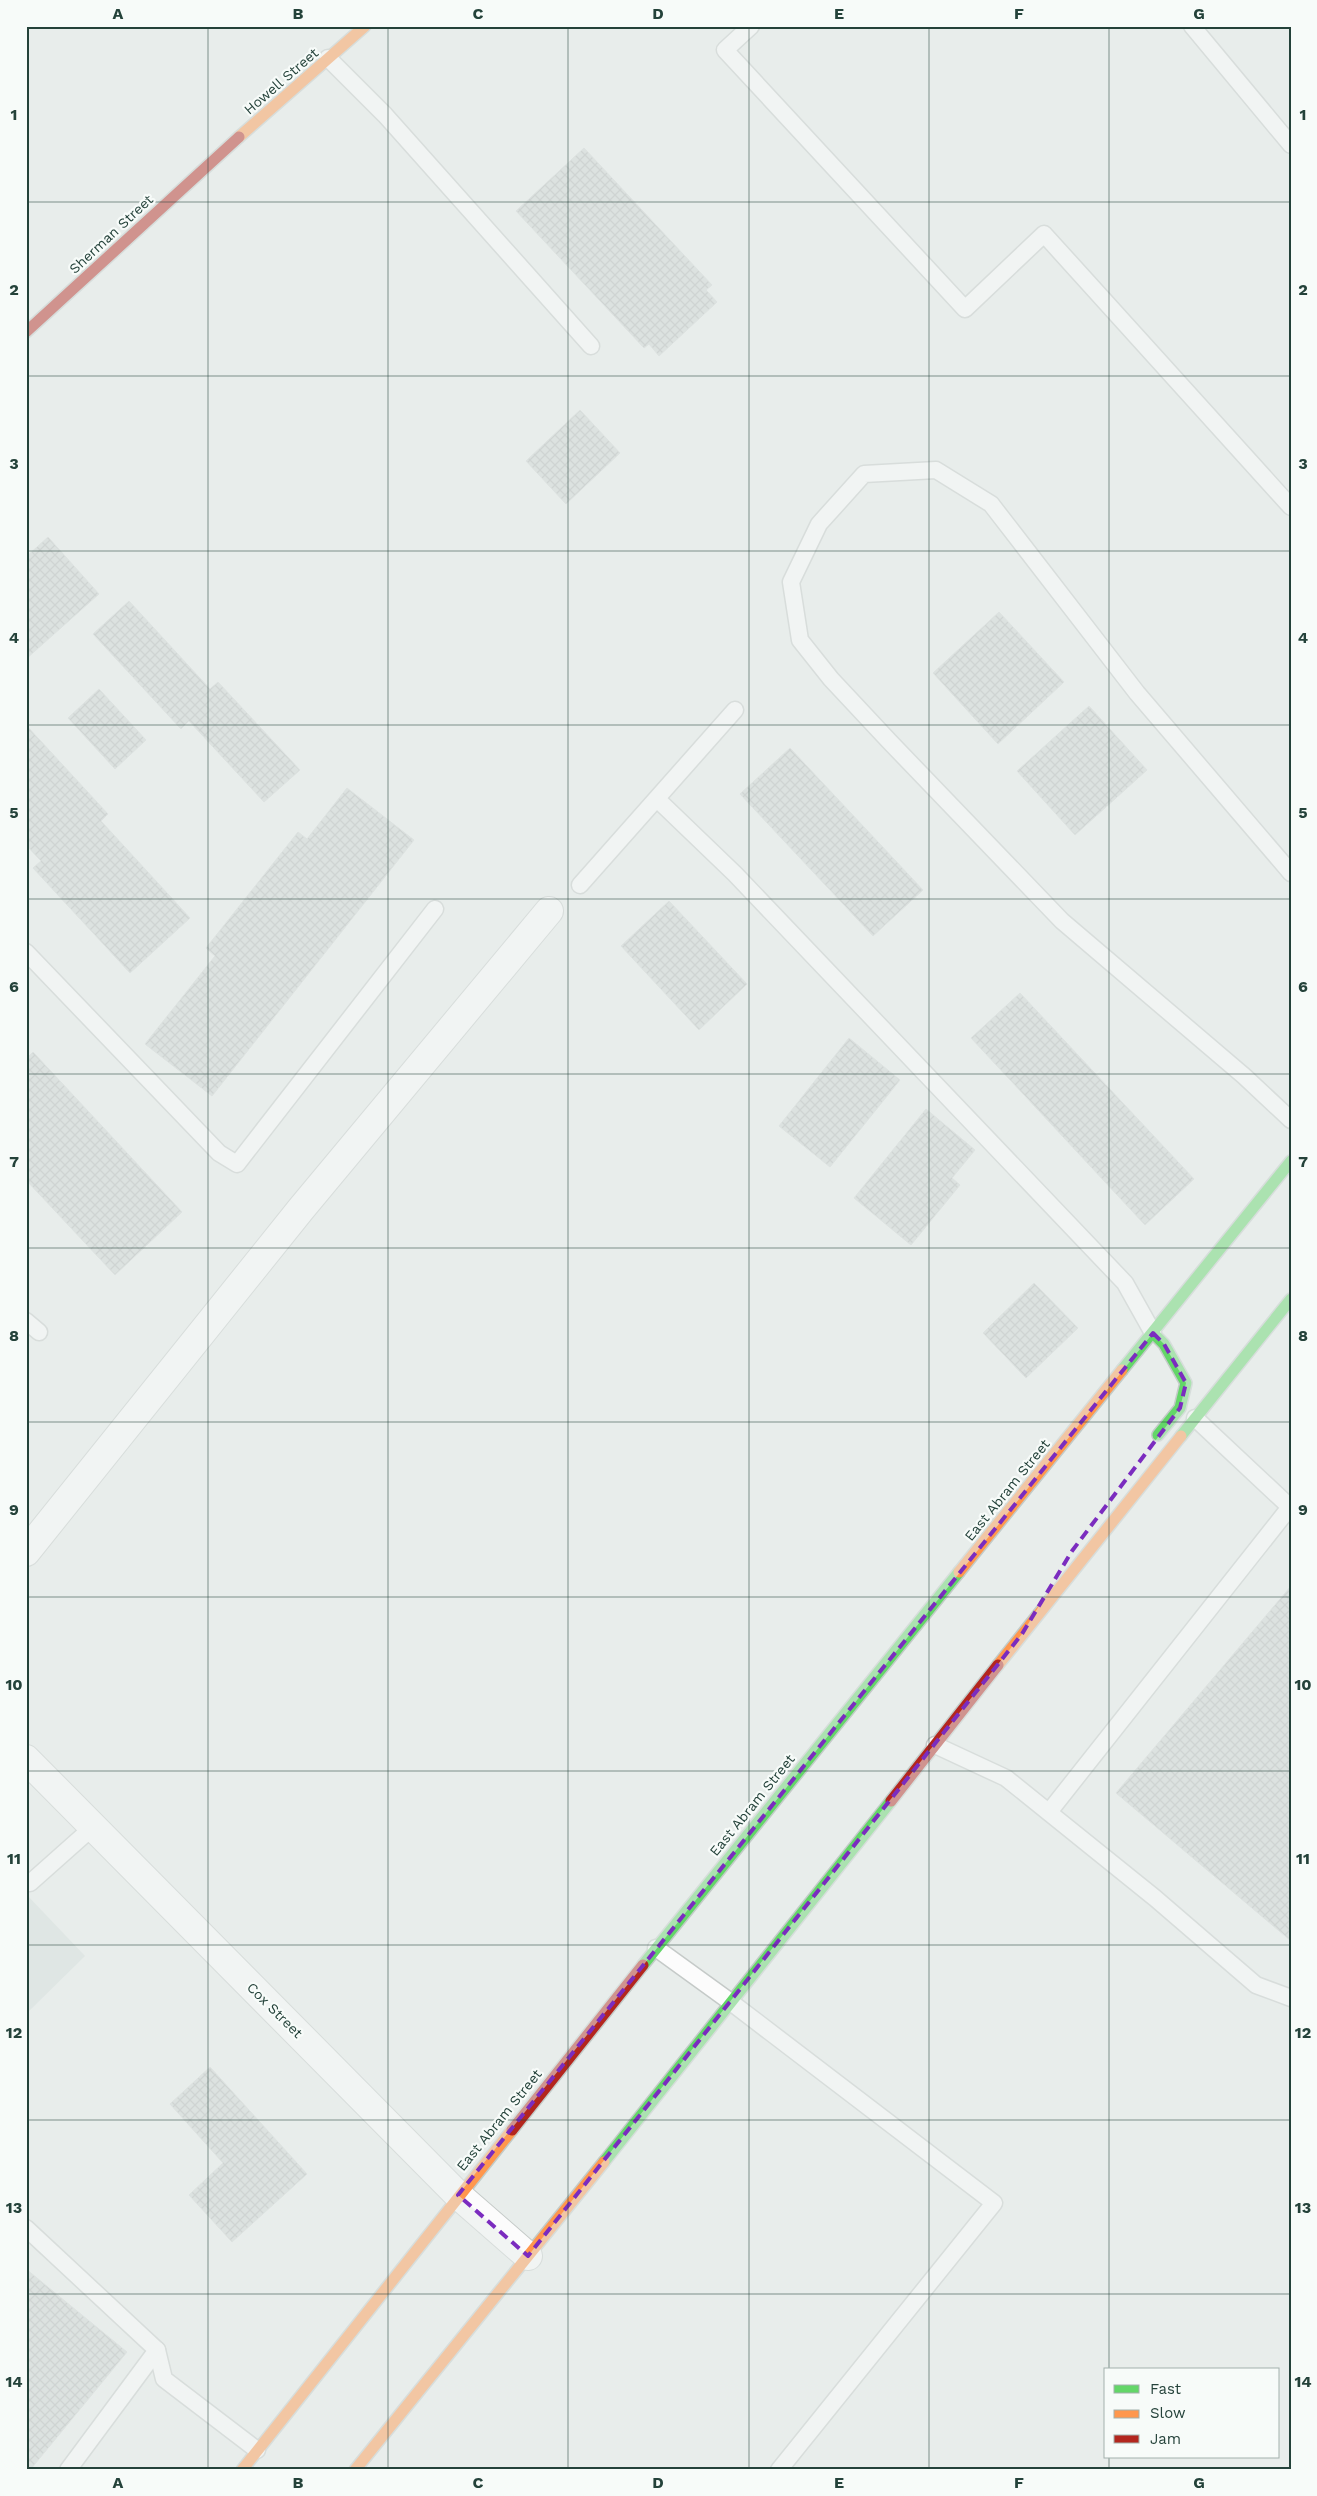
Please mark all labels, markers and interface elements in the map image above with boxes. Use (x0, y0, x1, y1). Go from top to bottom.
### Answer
text: A (113, 4, 124, 23)
text: B (293, 4, 304, 23)
text: C (473, 4, 484, 23)
text: D (652, 4, 664, 23)
text: E (834, 4, 844, 23)
text: F (1014, 4, 1024, 23)
text: G (1193, 4, 1205, 23)
street label: Howell Street (241, 44, 321, 118)
text: 1 (11, 105, 17, 124)
text: 1 (1300, 105, 1306, 124)
street label: Sherman Street (66, 191, 156, 277)
text: 2 (9, 280, 19, 299)
text: 2 (1298, 280, 1308, 299)
text: 3 (9, 454, 19, 473)
text: 3 (1298, 454, 1308, 473)
text: 4 (9, 628, 19, 647)
text: 4 (1298, 628, 1308, 647)
text: 5 (9, 803, 19, 822)
text: 5 (1298, 803, 1308, 822)
text: 6 (9, 977, 19, 996)
text: 6 (1298, 977, 1308, 996)
text: 7 (9, 1152, 19, 1171)
text: 7 (1298, 1152, 1308, 1171)
text: 8 (9, 1326, 19, 1345)
text: 8 (1298, 1326, 1308, 1345)
street label: East Abram Street (961, 1436, 1053, 1544)
text: 9 (9, 1500, 19, 1519)
text: 9 (1298, 1500, 1308, 1519)
text: 10 (5, 1675, 23, 1694)
text: 10 (1294, 1675, 1312, 1694)
street label: East Abram Street (706, 1751, 798, 1859)
text: 11 (7, 1849, 21, 1868)
text: 11 (1296, 1849, 1310, 1868)
street label: Cox Street (244, 1979, 306, 2041)
text: 12 (6, 2023, 22, 2042)
text: 12 (1295, 2023, 1311, 2042)
street label: East Abram Street (453, 2066, 545, 2174)
text: 13 (6, 2198, 22, 2217)
text: 13 (1295, 2198, 1311, 2217)
legend (1104, 2368, 1280, 2458)
text: 14 (5, 2372, 23, 2391)
text: 14 (1294, 2372, 1312, 2391)
text: Fast (1150, 2380, 1182, 2398)
text: Slow (1150, 2404, 1186, 2422)
text: Jam (1150, 2430, 1181, 2448)
text: A (113, 2473, 124, 2492)
text: B (293, 2473, 304, 2492)
text: C (473, 2473, 484, 2492)
text: D (652, 2473, 664, 2492)
text: E (834, 2473, 844, 2492)
text: F (1014, 2473, 1024, 2492)
text: G (1193, 2473, 1205, 2492)

